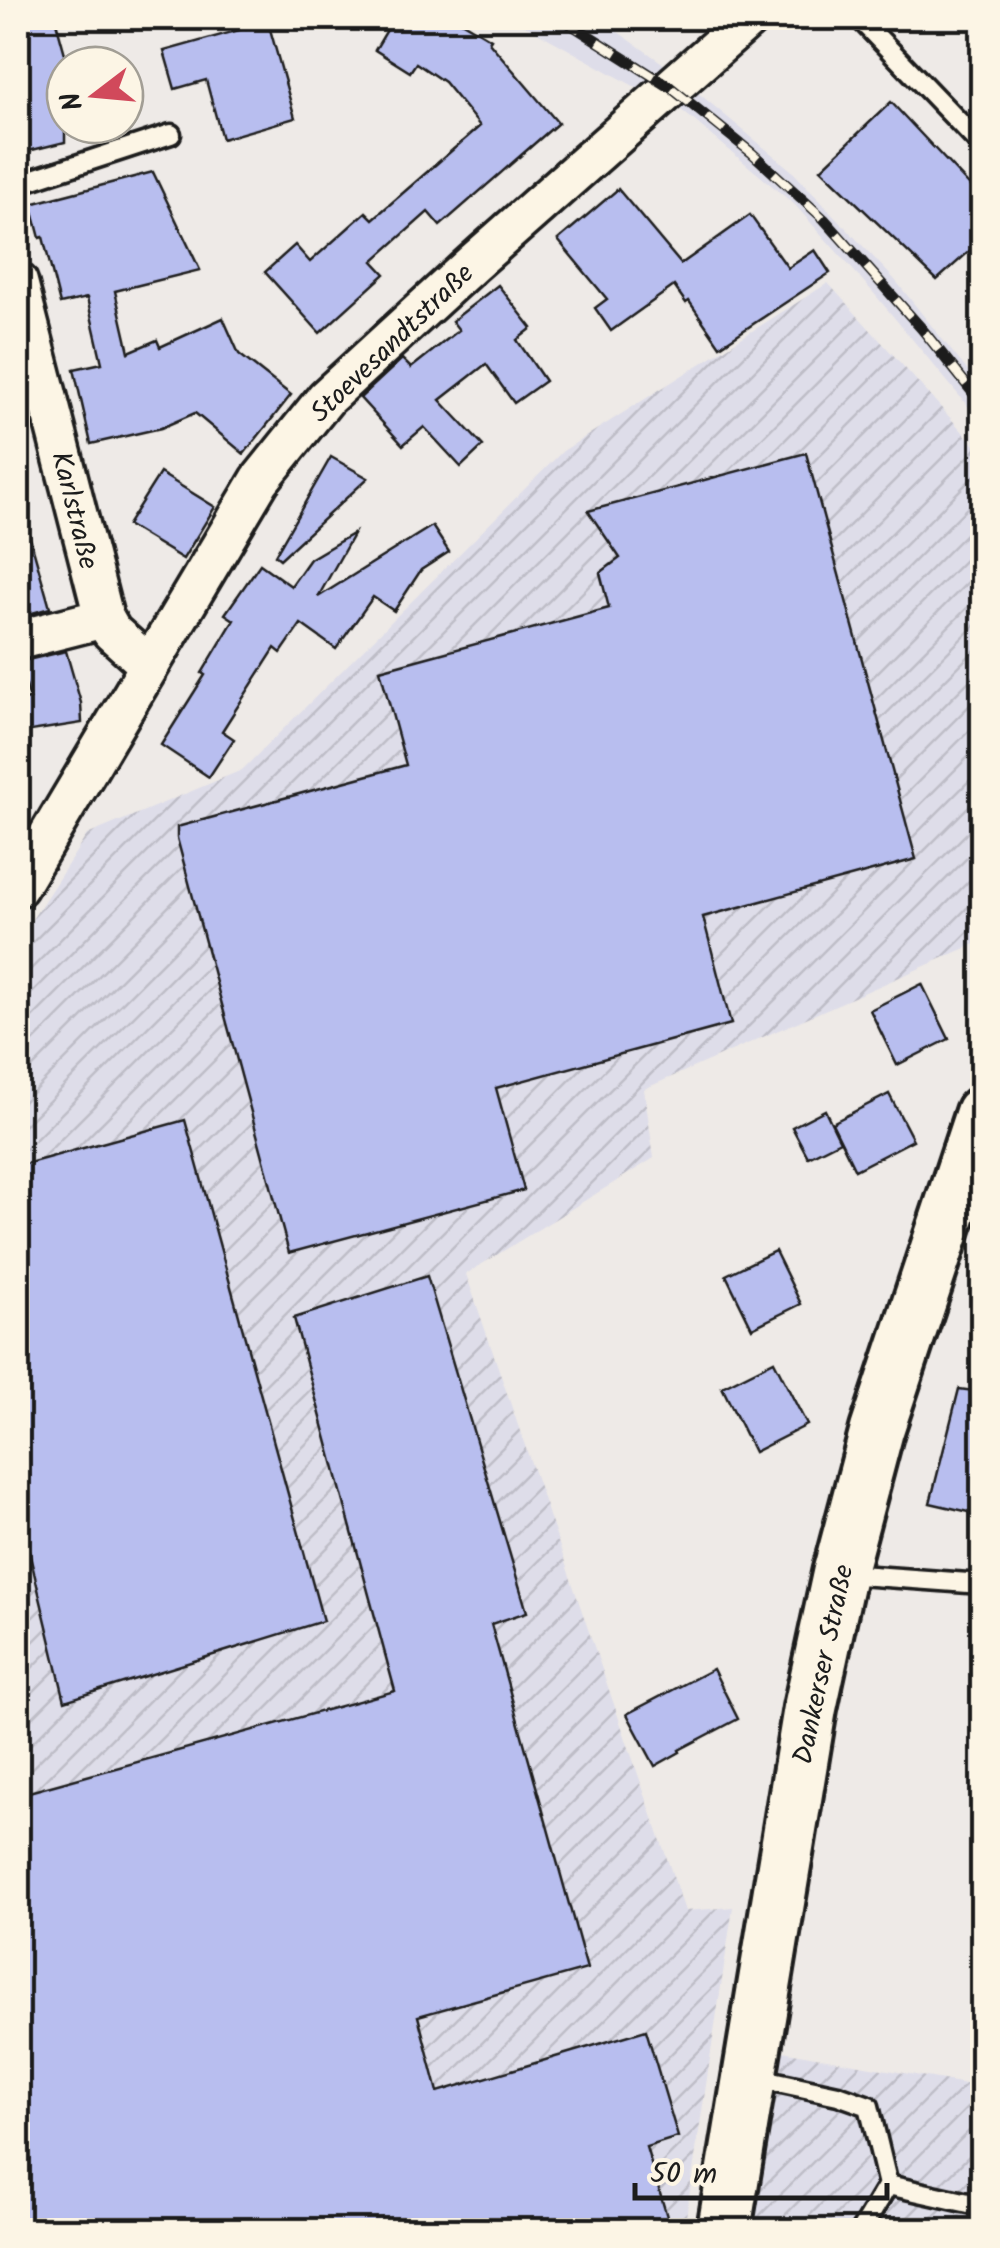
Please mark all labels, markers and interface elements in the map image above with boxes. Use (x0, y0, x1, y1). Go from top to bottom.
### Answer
north arrow (45, 45, 145, 145)
text: N (49, 86, 97, 116)
street label: Stoevesandtstraße (300, 253, 486, 434)
street label: Karlstraße (37, 447, 110, 575)
street label: Dankerser Straße (781, 1560, 868, 1769)
scale bar (635, 2138, 888, 2200)
text: 50 m (650, 2151, 717, 2199)

